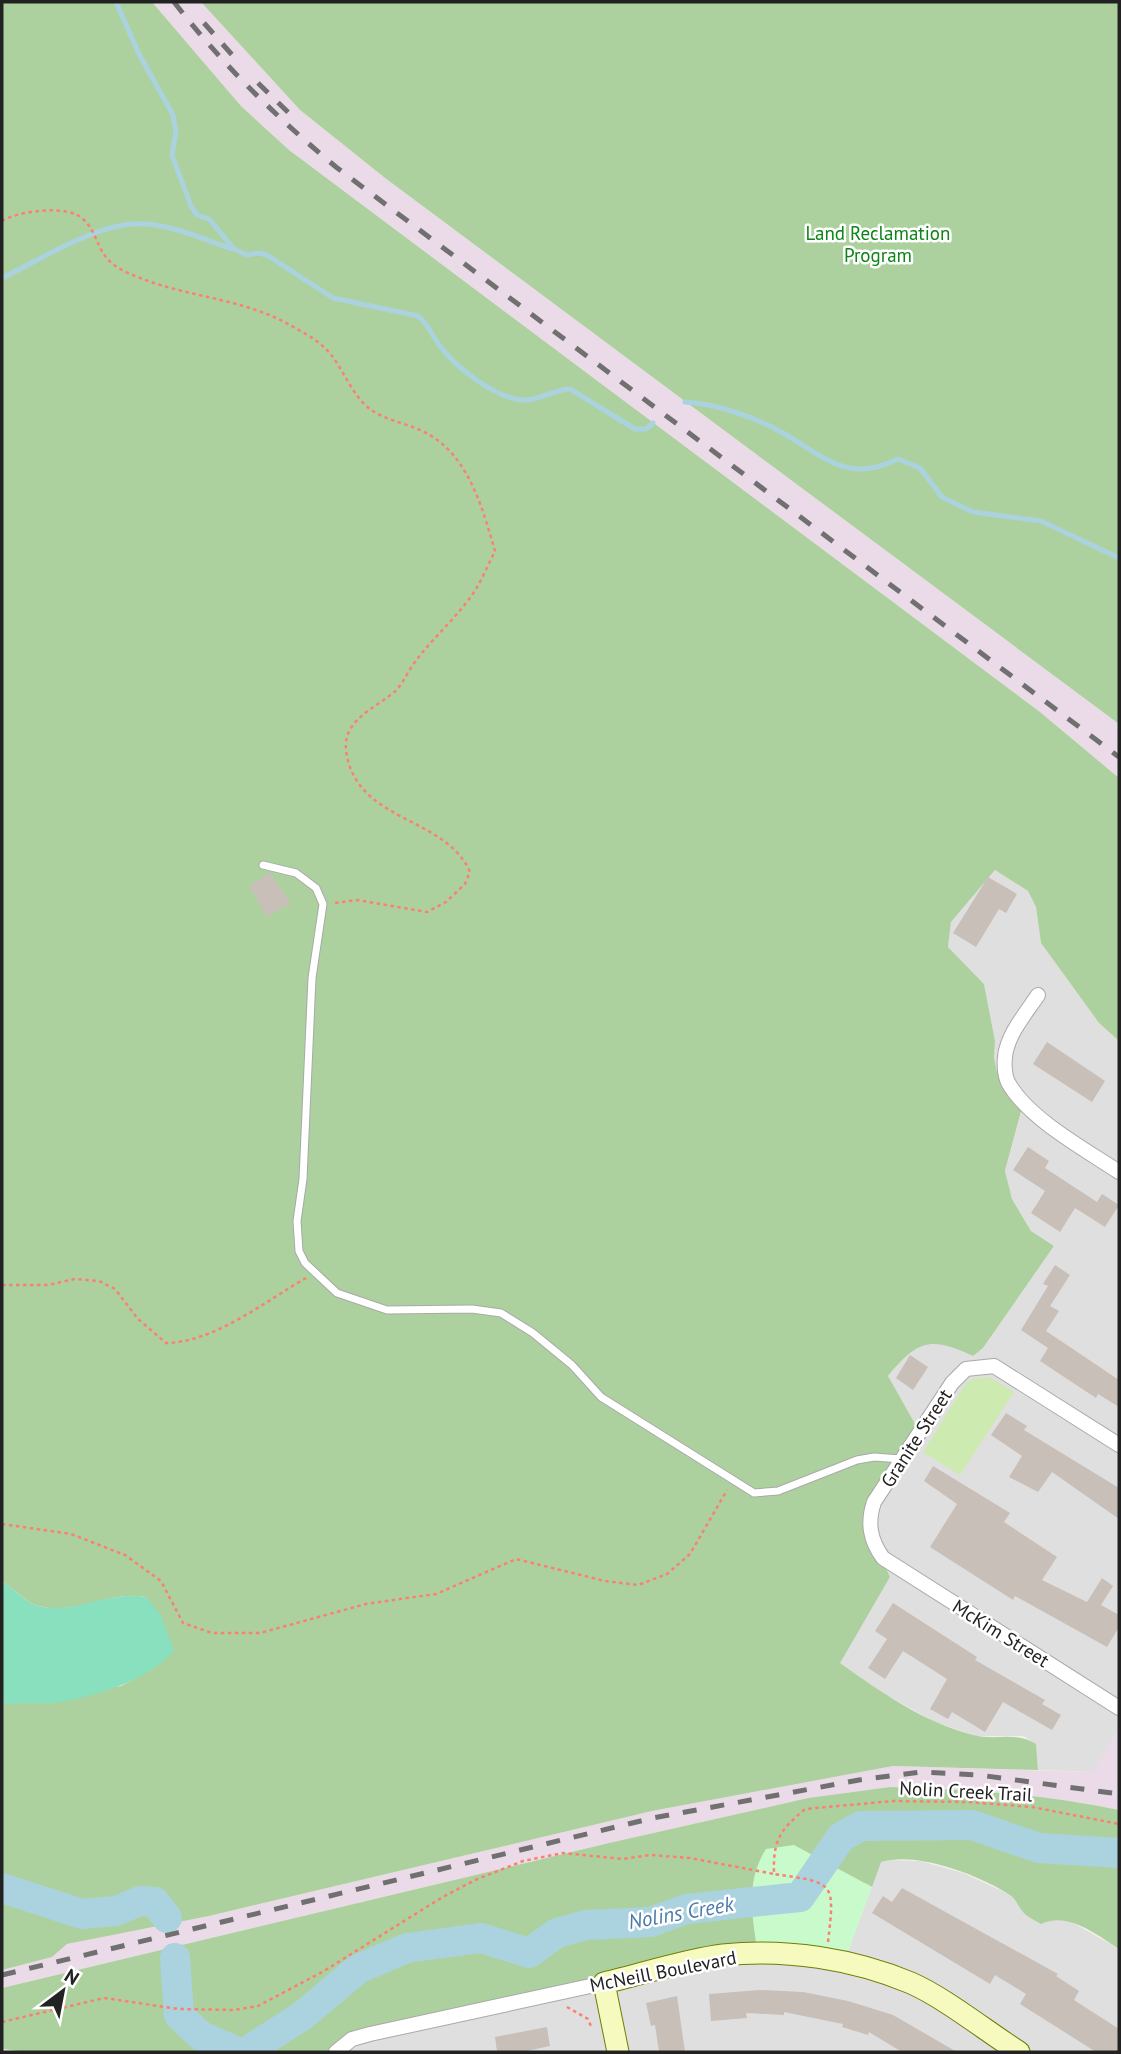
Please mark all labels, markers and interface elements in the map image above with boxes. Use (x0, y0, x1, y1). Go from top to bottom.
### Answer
park label: Land Reclamation Program (806, 221, 950, 267)
street label: Granite Street (875, 1384, 957, 1492)
street label: McKim Street (948, 1594, 1054, 1672)
street label: Nolin Creek Trail (899, 1776, 1034, 1806)
water label: Nolins Creek (626, 1890, 737, 1935)
street label: McNeill Boulevard (588, 1945, 738, 1997)
north arrow (28, 1956, 98, 2026)
text: N (60, 1963, 84, 1990)

